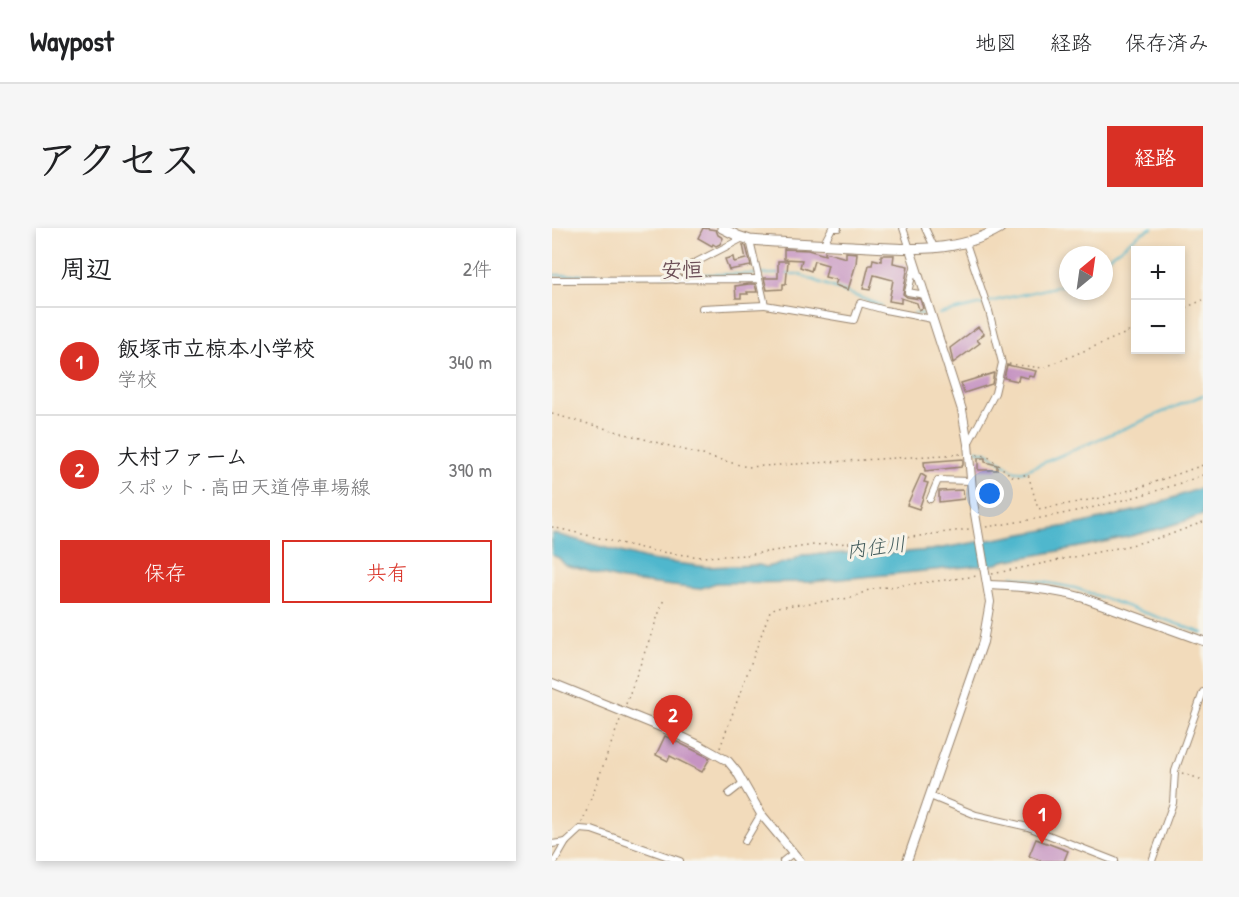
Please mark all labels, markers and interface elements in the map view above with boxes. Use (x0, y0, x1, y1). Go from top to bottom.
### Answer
text: Waypost (30, 22, 114, 60)
text: 地図 (975, 28, 1017, 57)
text: 経路 (1050, 28, 1092, 57)
text: 保存済み (1125, 28, 1209, 57)
button: 経路 (1107, 126, 1203, 187)
text: アクセス (36, 130, 201, 187)
north arrow (1059, 246, 1113, 300)
map controls (1131, 246, 1185, 354)
button: + (1131, 246, 1185, 300)
text: 周辺 (60, 251, 112, 286)
text: 2件 (463, 255, 492, 282)
district label: 安恒 (661, 255, 703, 284)
button: − (1131, 300, 1185, 354)
text: 飯塚市立椋本小学校 (117, 333, 315, 363)
text: 1 (76, 348, 83, 375)
text: 340 m (448, 348, 492, 375)
text: 学校 (117, 365, 157, 392)
text: 大村ファーム (117, 441, 248, 471)
text: 2 (75, 456, 84, 483)
text: 390 m (449, 456, 492, 483)
text: スポット · 高田天道停車場線 (117, 473, 370, 500)
your location (975, 479, 1004, 508)
water label: 内住川 (845, 529, 907, 564)
button: 保存 (60, 540, 270, 603)
button: 共有 (282, 540, 492, 603)
pin: 2 (654, 696, 692, 745)
pin: 1 (1022, 794, 1062, 844)

